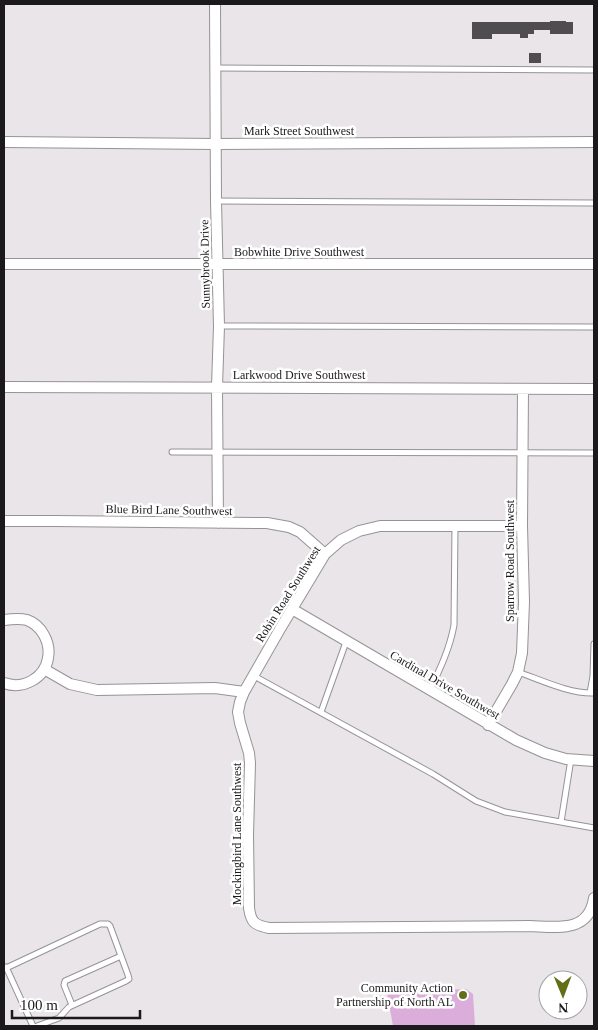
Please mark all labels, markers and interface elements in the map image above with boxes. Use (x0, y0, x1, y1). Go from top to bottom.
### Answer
street label: Mark Street Southwest (244, 124, 355, 138)
street label: Sunnybrook Drive (197, 219, 213, 309)
street label: Bobwhite Drive Southwest (234, 245, 365, 259)
street label: Larkwood Drive Southwest (233, 368, 366, 382)
street label: Sparrow Road Southwest (503, 499, 517, 622)
street label: Blue Bird Lane Southwest (105, 502, 233, 518)
street label: Robin Road Southwest (253, 543, 324, 645)
street label: Cardinal Drive Southwest (388, 648, 503, 723)
street label: Mockingbird Lane Southwest (230, 762, 244, 905)
north arrow (538, 970, 588, 1020)
place label: Community Action Partnership of North AL (336, 981, 453, 1009)
scale bar (12, 988, 140, 1020)
marker: Community Action Partnership of North AL (457, 989, 469, 1001)
text: 100 m (20, 997, 58, 1013)
text: N (558, 1000, 568, 1015)

